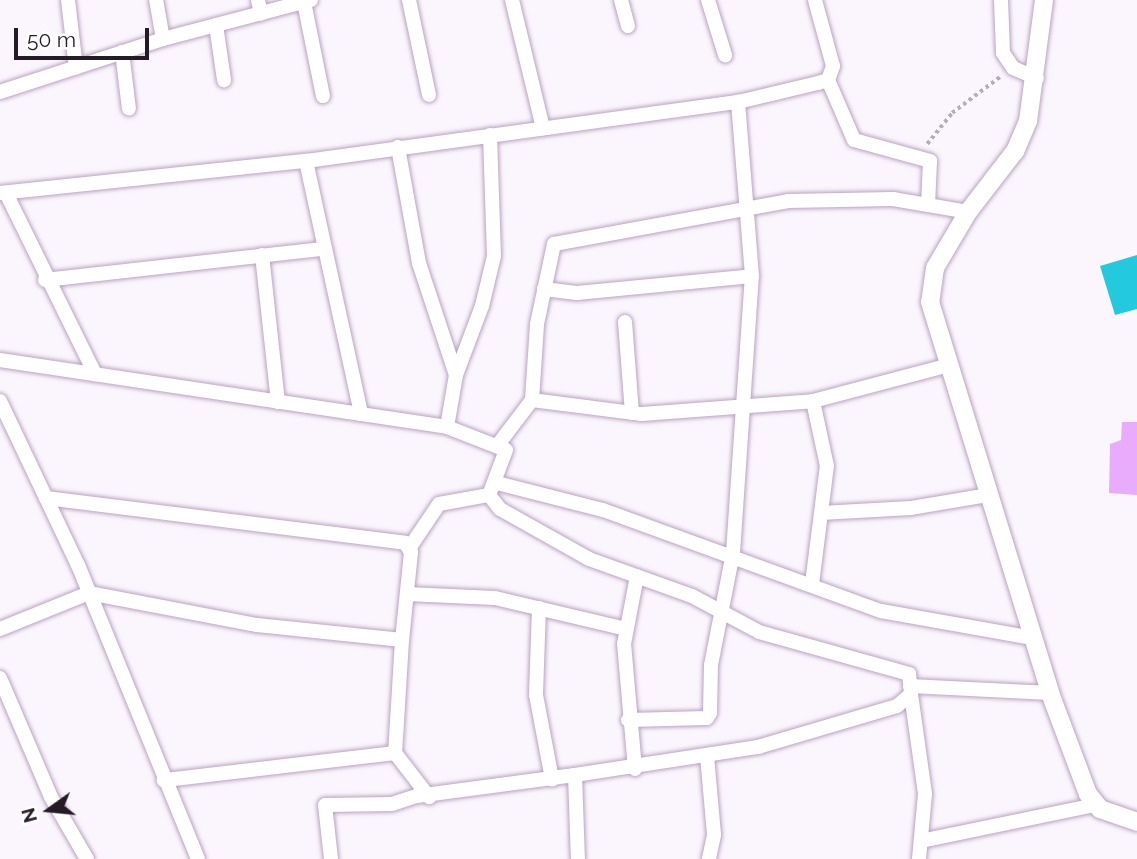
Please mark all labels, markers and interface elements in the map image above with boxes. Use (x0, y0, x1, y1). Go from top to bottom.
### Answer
scale bar (18, 14, 152, 58)
text: 50 m (27, 27, 76, 52)
north arrow (14, 775, 84, 845)
text: N (16, 806, 41, 825)

